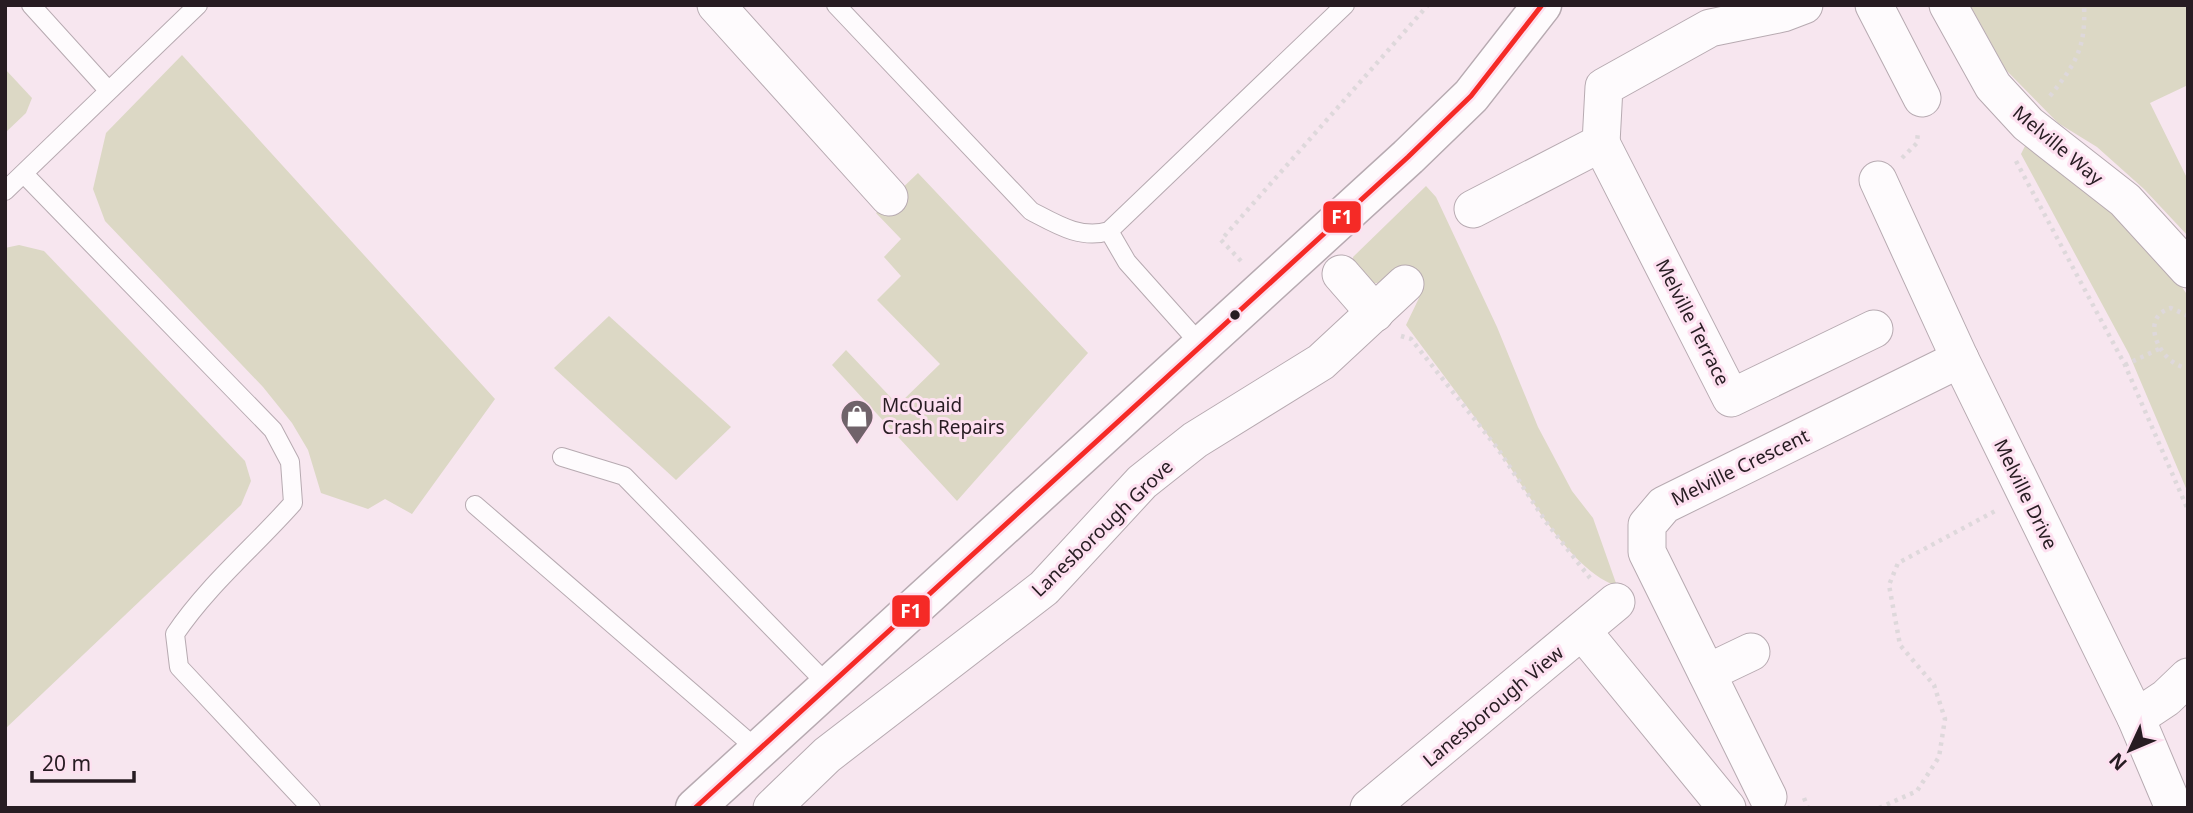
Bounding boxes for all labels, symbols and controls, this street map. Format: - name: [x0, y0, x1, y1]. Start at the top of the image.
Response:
- street label: Melville Way: [2007, 100, 2109, 191]
- line badge: F1: [1322, 200, 1362, 234]
- text: F1: [1331, 204, 1353, 230]
- street label: Melville Terrace: [1650, 254, 1736, 390]
- unlabelled marker: [1228, 308, 1242, 322]
- place label: McQuaid Crash Repairs: [882, 392, 1005, 440]
- shop icon: McQuaid Crash Repairs: [838, 397, 876, 446]
- street label: Melville Crescent: [1667, 422, 1813, 512]
- street label: Melville Drive: [1988, 434, 2064, 554]
- street label: Lanesborough Grove: [1026, 454, 1178, 602]
- line badge: F1: [891, 594, 931, 628]
- text: F1: [900, 598, 922, 624]
- street label: Lanesborough View: [1417, 639, 1569, 773]
- north arrow: [2095, 715, 2165, 785]
- scale bar: [32, 740, 133, 784]
- text: N: [2103, 747, 2132, 776]
- text: 20 m: [42, 749, 91, 777]

